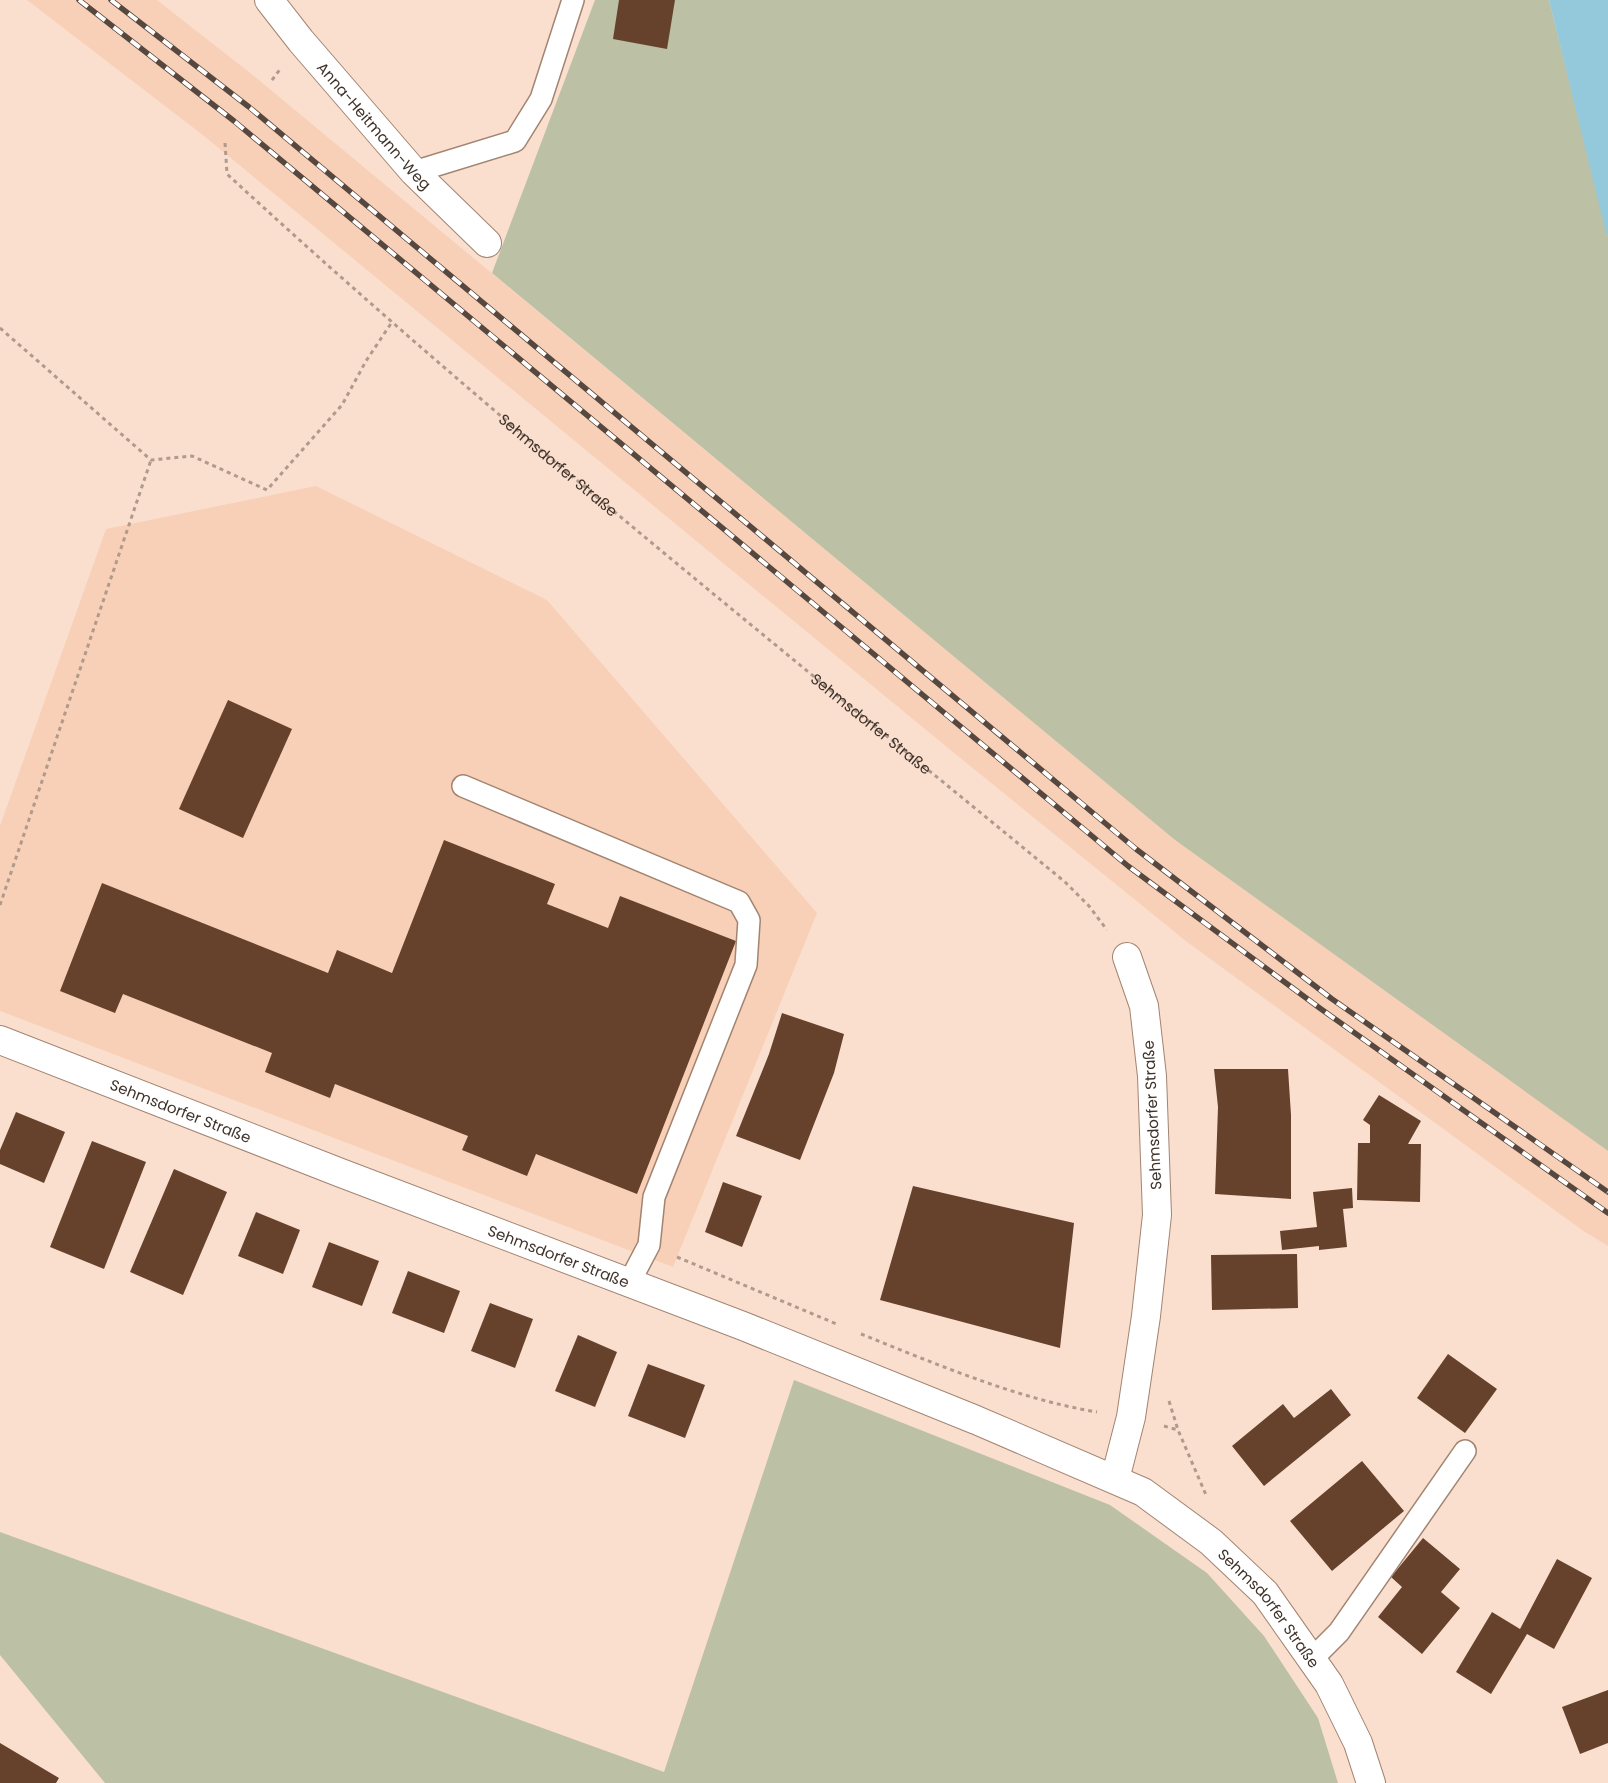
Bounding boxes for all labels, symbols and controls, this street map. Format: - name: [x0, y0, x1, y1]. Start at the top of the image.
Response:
- street label: Anna-Heitmann-Weg: [313, 57, 436, 194]
- street label: Sehmsdorfer Straße: [494, 408, 623, 521]
- street label: Sehmsdorfer Straße: [807, 668, 936, 779]
- street label: Sehmsdorfer Straße: [1138, 1040, 1166, 1190]
- street label: Sehmsdorfer Straße: [107, 1073, 254, 1147]
- street label: Sehmsdorfer Straße: [485, 1219, 632, 1292]
- street label: Sehmsdorfer Straße: [1214, 1544, 1325, 1672]

